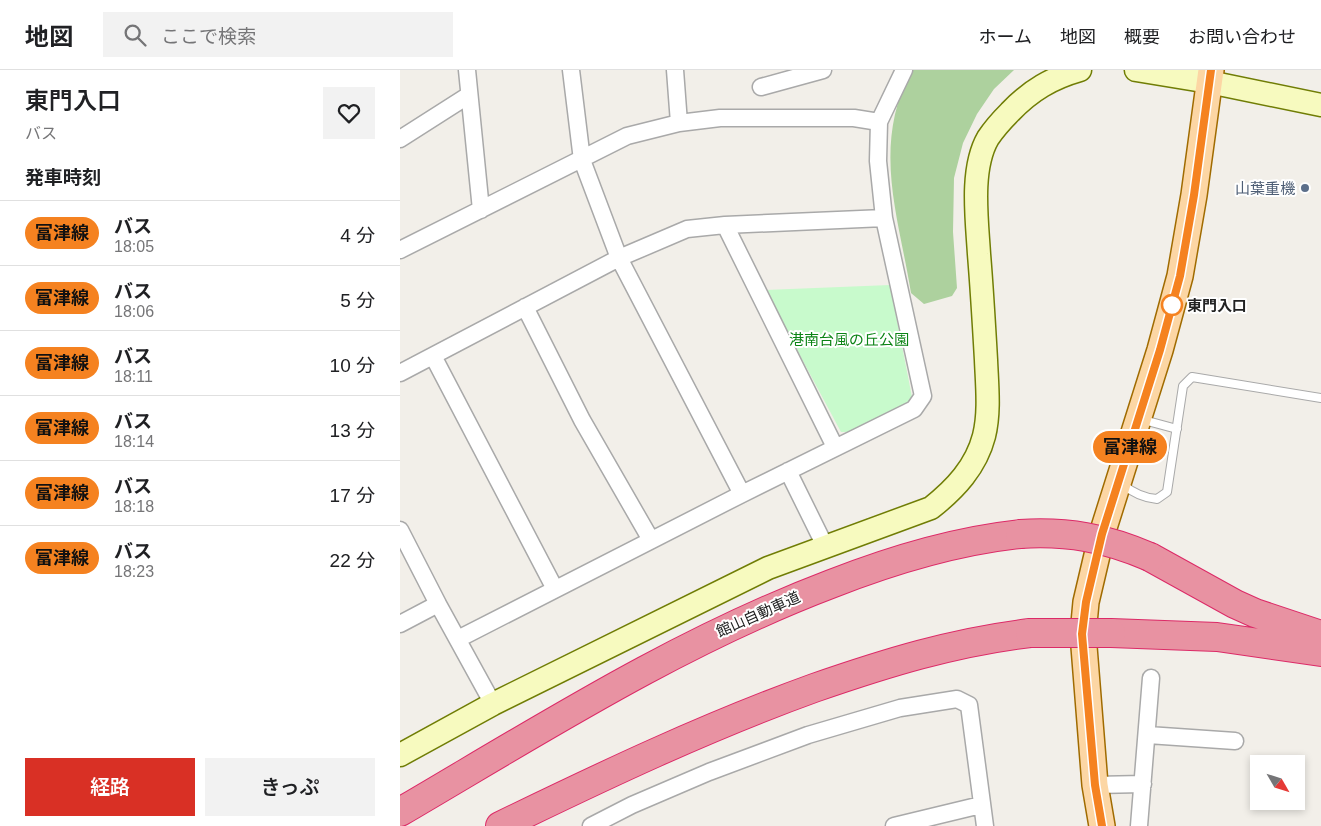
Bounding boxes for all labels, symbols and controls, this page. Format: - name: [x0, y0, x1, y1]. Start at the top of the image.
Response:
- search box: [103, 12, 453, 57]
- icon: search: [121, 21, 149, 49]
- text: 地図: [25, 23, 73, 50]
- text: ここで検索: [161, 26, 256, 47]
- text: ホーム: [979, 27, 1032, 47]
- text: 地図: [1060, 27, 1096, 47]
- text: 概要: [1124, 27, 1160, 47]
- text: お問い合わせ: [1188, 27, 1296, 47]
- text: 東門入口: [25, 87, 121, 114]
- button: heart: [323, 87, 375, 139]
- text: バス: [25, 125, 57, 142]
- text: 発車時刻: [25, 167, 101, 188]
- place label: 山葉重機: [1235, 180, 1295, 197]
- marker: 山葉重機: [1299, 182, 1311, 194]
- text: バス: [114, 216, 152, 237]
- text: 富津線: [35, 223, 89, 243]
- text: 4 分: [340, 225, 375, 246]
- text: 18:05: [114, 238, 154, 255]
- text: バス: [114, 281, 152, 302]
- text: 富津線: [35, 288, 89, 308]
- text: 5 分: [340, 290, 375, 311]
- marker: 東門入口: [1161, 294, 1183, 316]
- place label: 東門入口: [1187, 297, 1247, 314]
- text: 18:06: [114, 303, 154, 320]
- park label: 港南台風の丘公園: [789, 331, 909, 348]
- text: バス: [114, 346, 152, 367]
- text: 富津線: [35, 353, 89, 373]
- text: 10 分: [330, 355, 375, 376]
- text: 18:11: [114, 368, 153, 385]
- text: バス: [114, 411, 152, 432]
- text: 富津線: [35, 418, 89, 438]
- text: 13 分: [330, 420, 375, 441]
- line badge: 富津線: [1101, 431, 1159, 463]
- text: 18:14: [114, 433, 154, 450]
- text: 富津線: [1103, 437, 1157, 457]
- text: バス: [114, 476, 152, 497]
- text: 富津線: [35, 483, 89, 503]
- text: 17 分: [330, 485, 375, 506]
- text: 18:18: [114, 498, 154, 515]
- text: バス: [114, 541, 152, 562]
- text: 富津線: [35, 548, 89, 568]
- text: 22 分: [330, 550, 375, 571]
- text: 18:23: [114, 563, 154, 580]
- street label: 館山自動車道: [713, 588, 803, 640]
- north arrow: [1250, 755, 1305, 810]
- map controls: [1250, 755, 1305, 810]
- button: 経路: [25, 758, 195, 816]
- button: きっぷ: [205, 758, 375, 816]

